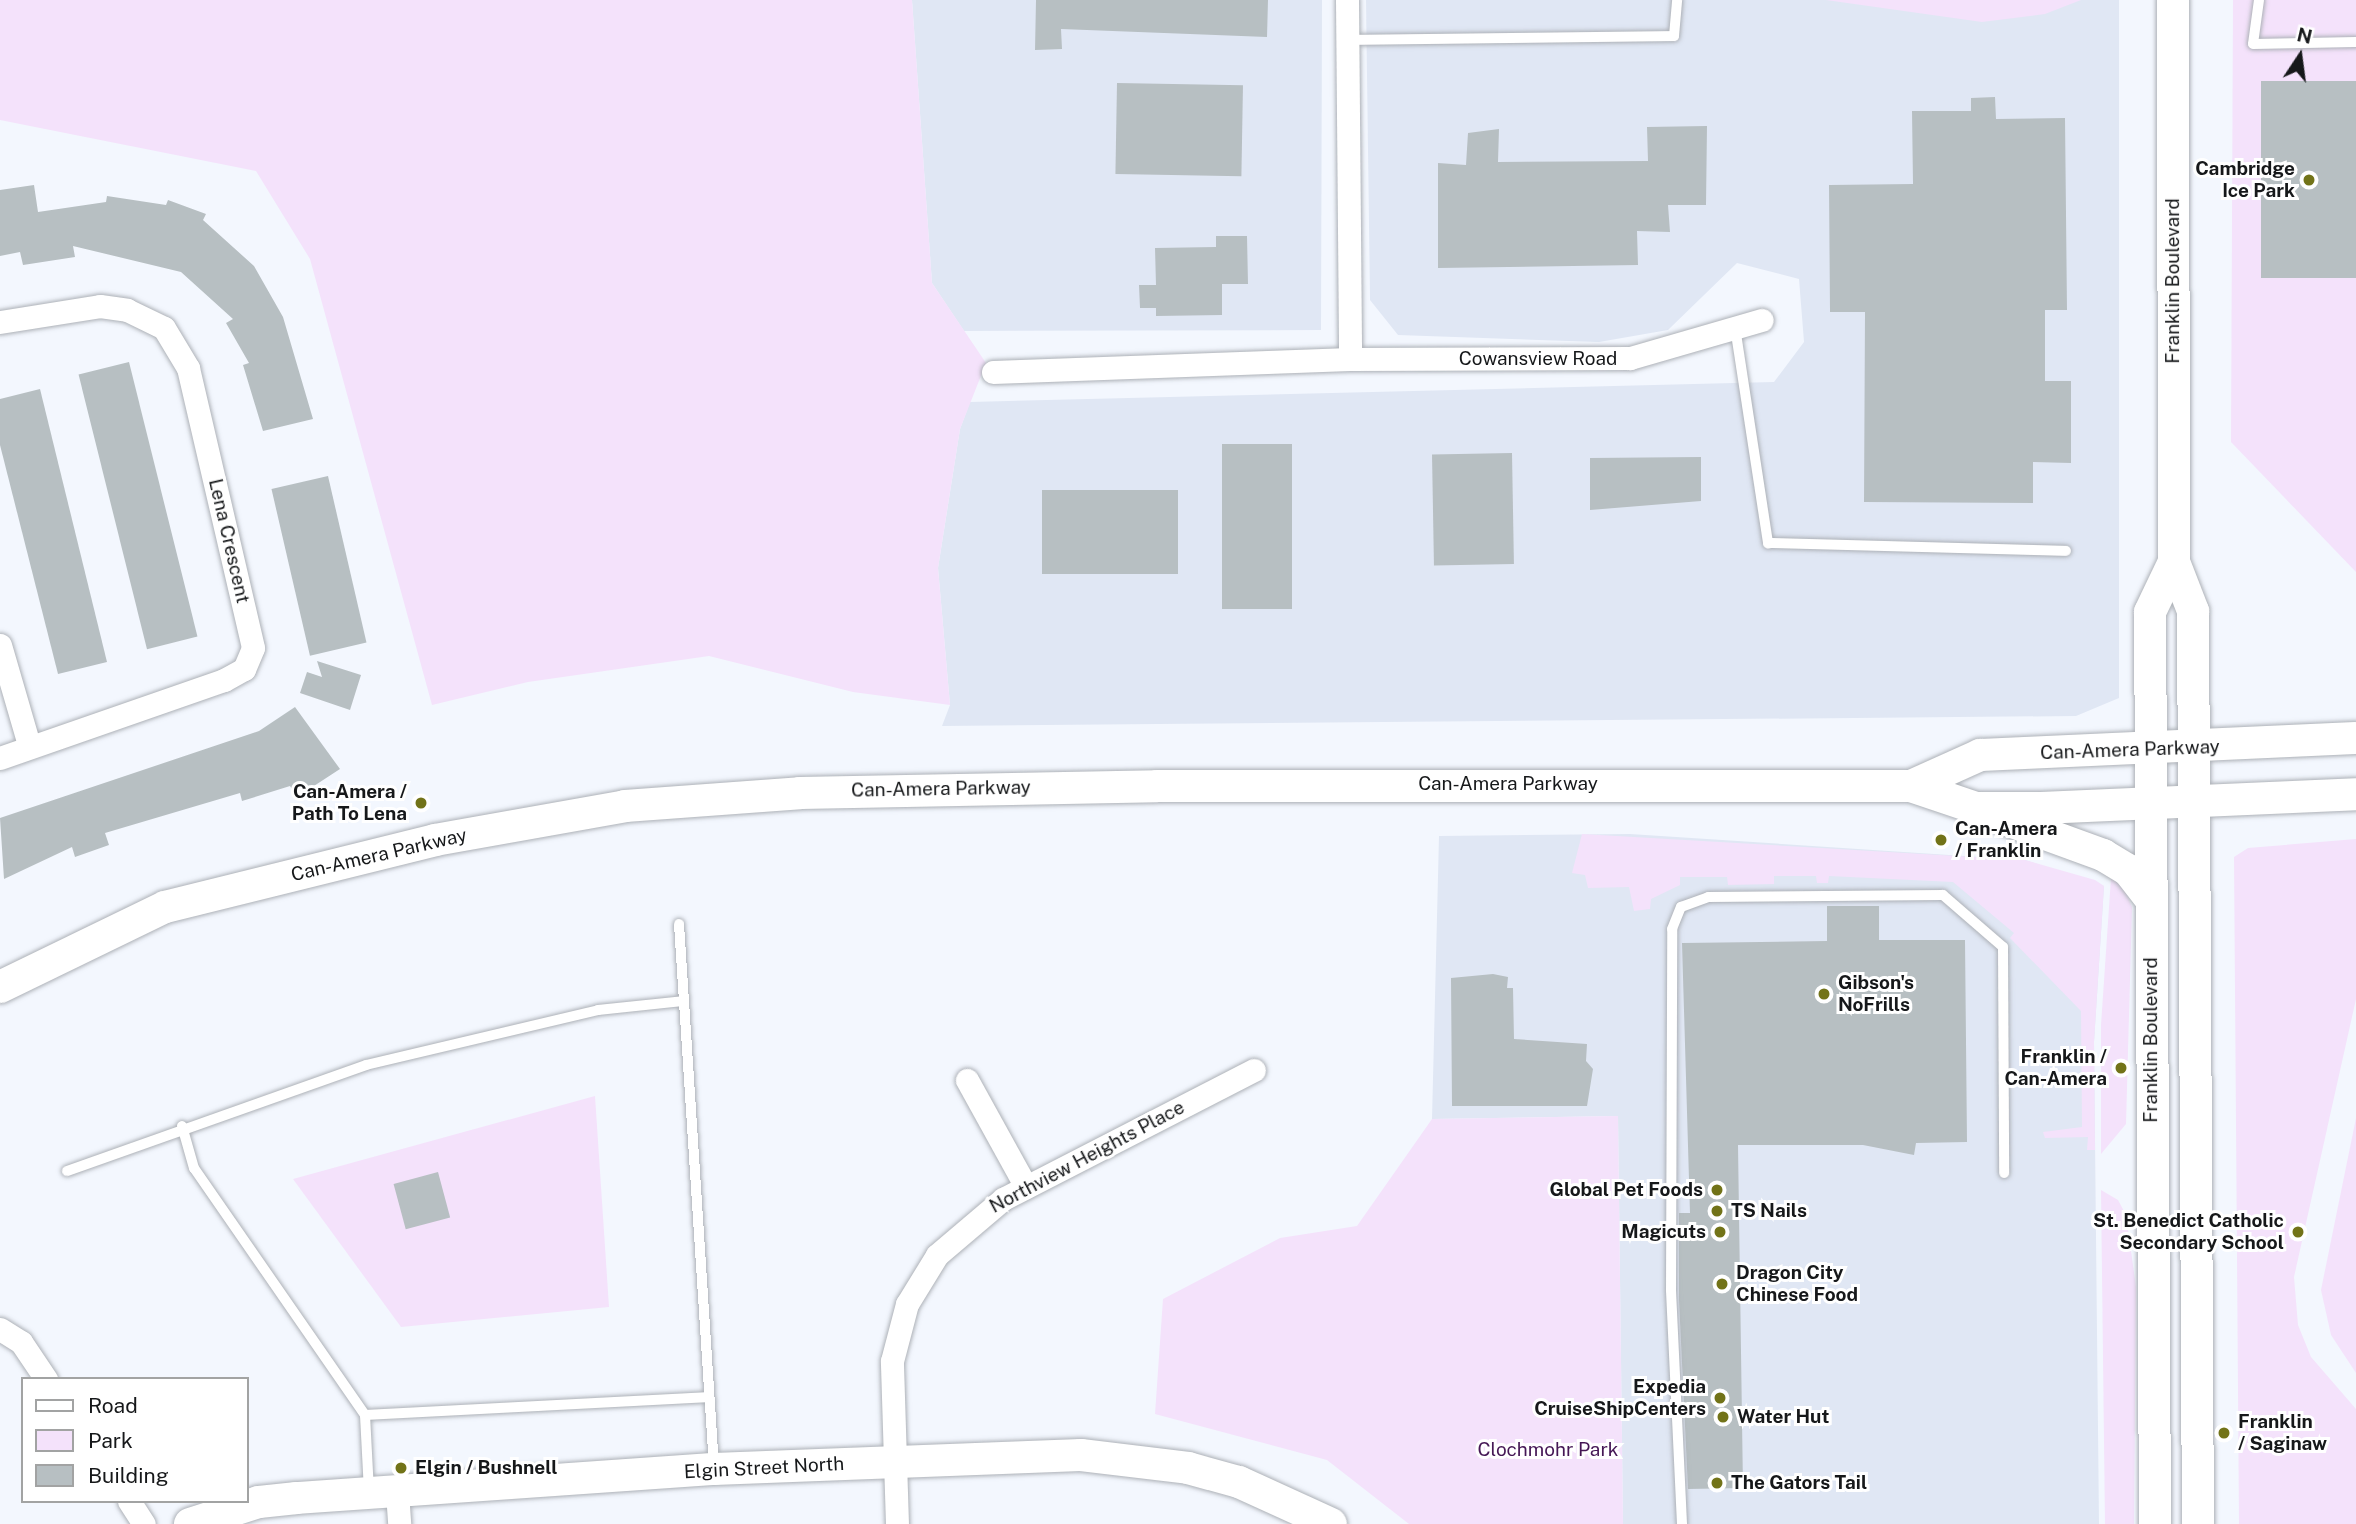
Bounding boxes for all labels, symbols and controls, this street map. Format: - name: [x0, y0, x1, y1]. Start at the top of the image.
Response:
- north arrow: [2265, 21, 2335, 91]
- text: N: [2295, 23, 2314, 48]
- place label: Cambridge Ice Park: [2195, 158, 2295, 202]
- marker: Cambridge Ice Park: [2301, 172, 2317, 188]
- street label: Franklin Boulevard: [2162, 198, 2184, 364]
- street label: Cowansview Road: [1459, 348, 1617, 370]
- street label: Lena Crescent: [204, 477, 254, 605]
- street label: Can-Amera Parkway: [2040, 735, 2220, 765]
- street label: Can-Amera Parkway: [1418, 773, 1598, 795]
- street label: Can-Amera Parkway: [851, 776, 1031, 802]
- place label: Can-Amera / Path To Lena: [292, 781, 407, 825]
- marker: Can-Amera / Path To Lena: [413, 795, 429, 811]
- place label: Can-Amera / Franklin: [1955, 818, 2058, 862]
- street label: Can-Amera Parkway: [289, 824, 469, 886]
- marker: Can-Amera / Franklin: [1933, 832, 1949, 848]
- street label: Franklin Boulevard: [2140, 957, 2162, 1123]
- place label: Gibson's NoFrills: [1838, 972, 1914, 1016]
- marker: Gibson's NoFrills: [1816, 986, 1832, 1002]
- place label: Franklin / Can-Amera: [2004, 1046, 2107, 1090]
- marker: Franklin / Can-Amera: [2113, 1060, 2129, 1076]
- street label: Northview Heights Place: [986, 1096, 1188, 1218]
- place label: Global Pet Foods: [1550, 1179, 1703, 1201]
- marker: Global Pet Foods: [1709, 1182, 1725, 1198]
- place label: TS Nails: [1731, 1200, 1807, 1222]
- marker: TS Nails: [1709, 1203, 1725, 1219]
- place label: St. Benedict Catholic Secondary School: [2093, 1210, 2284, 1254]
- place label: Magicuts: [1621, 1221, 1706, 1243]
- marker: Magicuts: [1712, 1224, 1728, 1240]
- marker: St. Benedict Catholic Secondary School: [2290, 1224, 2306, 1240]
- place label: Dragon City Chinese Food: [1736, 1262, 1858, 1306]
- marker: Dragon City Chinese Food: [1714, 1276, 1730, 1292]
- place label: Expedia CruiseShipCenters: [1534, 1376, 1706, 1420]
- legend: [21, 1377, 248, 1503]
- marker: Expedia CruiseShipCenters: [1712, 1390, 1728, 1406]
- text: Road: [88, 1393, 138, 1418]
- place label: Water Hut: [1737, 1406, 1829, 1428]
- marker: Water Hut: [1715, 1409, 1731, 1425]
- place label: Franklin / Saginaw: [2238, 1411, 2327, 1455]
- marker: Franklin / Saginaw: [2216, 1425, 2232, 1441]
- text: Park: [88, 1428, 133, 1453]
- park label: Clochmohr Park: [1478, 1439, 1618, 1461]
- street label: Elgin Street North: [683, 1452, 845, 1484]
- place label: Elgin / Bushnell: [415, 1457, 558, 1479]
- marker: Elgin / Bushnell: [393, 1460, 409, 1476]
- text: Building: [88, 1463, 169, 1488]
- place label: The Gators Tail: [1731, 1472, 1867, 1494]
- marker: The Gators Tail: [1709, 1475, 1725, 1491]

